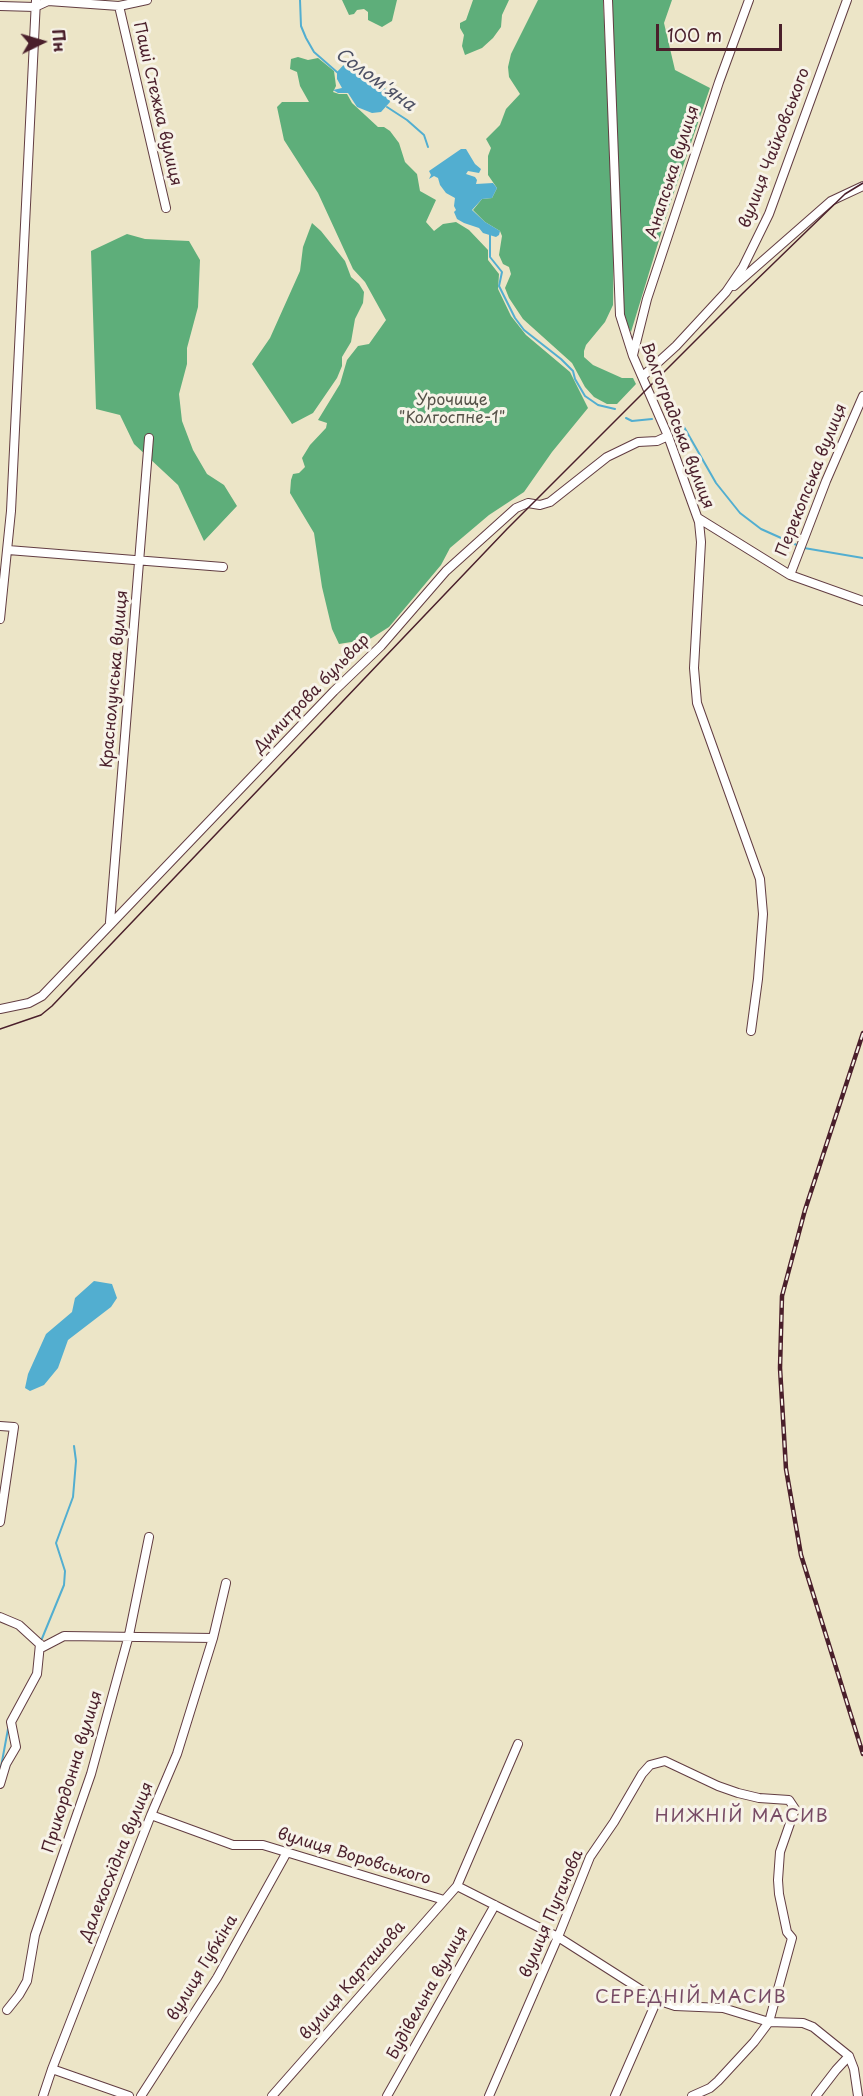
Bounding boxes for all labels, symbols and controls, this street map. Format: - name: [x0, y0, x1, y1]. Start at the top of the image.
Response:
- north arrow: [12, 12, 72, 72]
- scale bar: [659, 12, 785, 50]
- street label: Паші Стежка вулиця: [129, 20, 185, 188]
- text: 100 m: [667, 21, 722, 48]
- text: Пн: [47, 28, 73, 53]
- water label: Солом'яна: [331, 44, 419, 116]
- street label: вулиця Чайковського: [736, 65, 814, 231]
- street label: Анапська вулиця: [642, 103, 704, 241]
- street label: Волгоградська вулиця: [636, 340, 718, 512]
- park label: Урочище "Колгоспне-1": [399, 391, 505, 429]
- street label: Перекопська вулиця: [773, 401, 851, 559]
- street label: Краснолучська вулиця: [98, 589, 132, 769]
- street label: Димитрова бульвар: [250, 630, 374, 758]
- street label: Прикордонна вулиця: [39, 1689, 107, 1855]
- street label: Далекосхідна вулиця: [76, 1779, 158, 1945]
- district label: НИЖНІЙ МАСИВ: [655, 1806, 829, 1828]
- street label: вулиця Воровського: [275, 1825, 433, 1889]
- street label: вулиця Пугачова: [516, 1847, 588, 1981]
- street label: вулиця Губкіна: [164, 1912, 242, 2024]
- street label: вулиця Карташова: [296, 1918, 410, 2044]
- street label: Будівельна вулиця: [384, 1923, 472, 2063]
- district label: СЕРЕДНІЙ МАСИВ: [594, 1987, 788, 2009]

